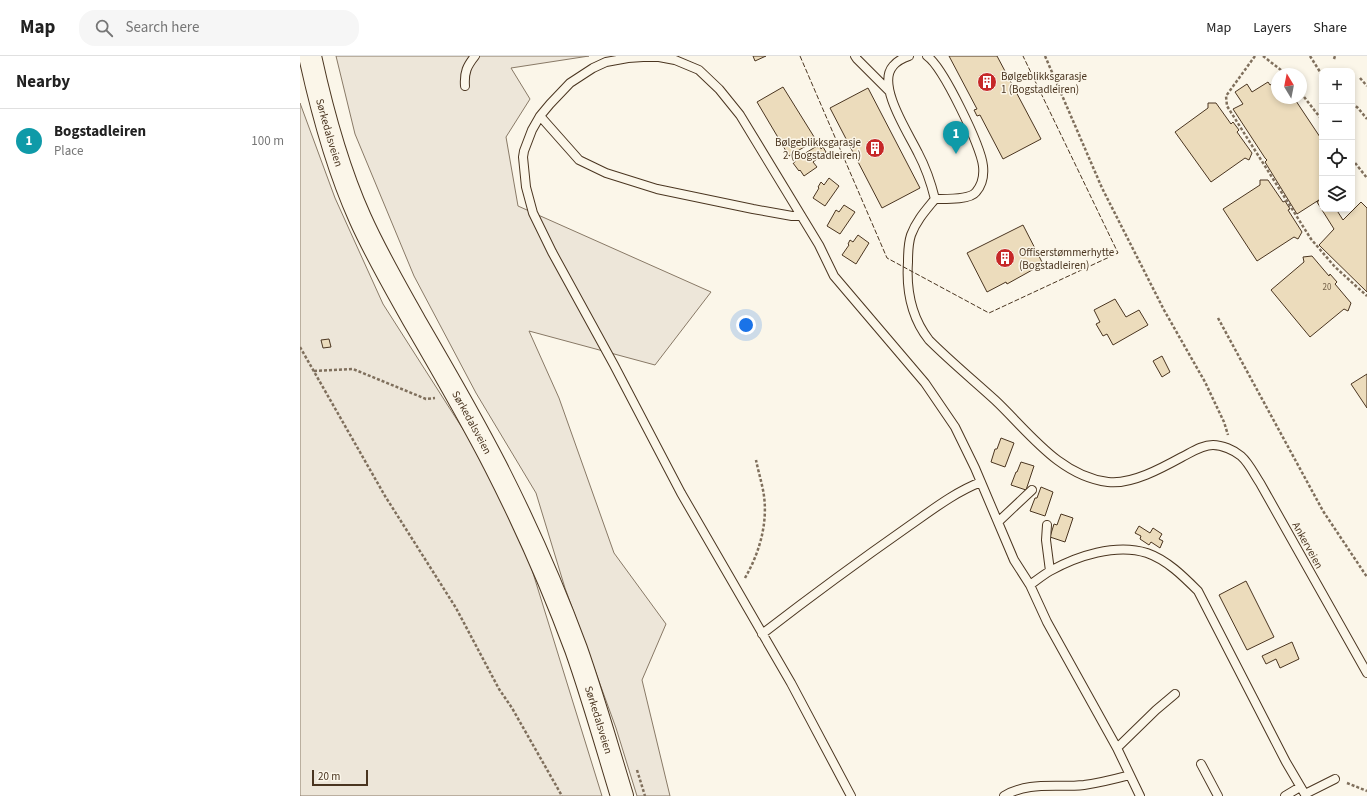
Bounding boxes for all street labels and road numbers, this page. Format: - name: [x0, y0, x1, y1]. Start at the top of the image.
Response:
- street label: Sørkedalsveien: [312, 97, 346, 169]
- street label: Sørkedalsveien: [448, 388, 495, 457]
- street label: Ankerveien: [1289, 519, 1327, 571]
- street label: Sørkedalsveien: [581, 684, 616, 756]

